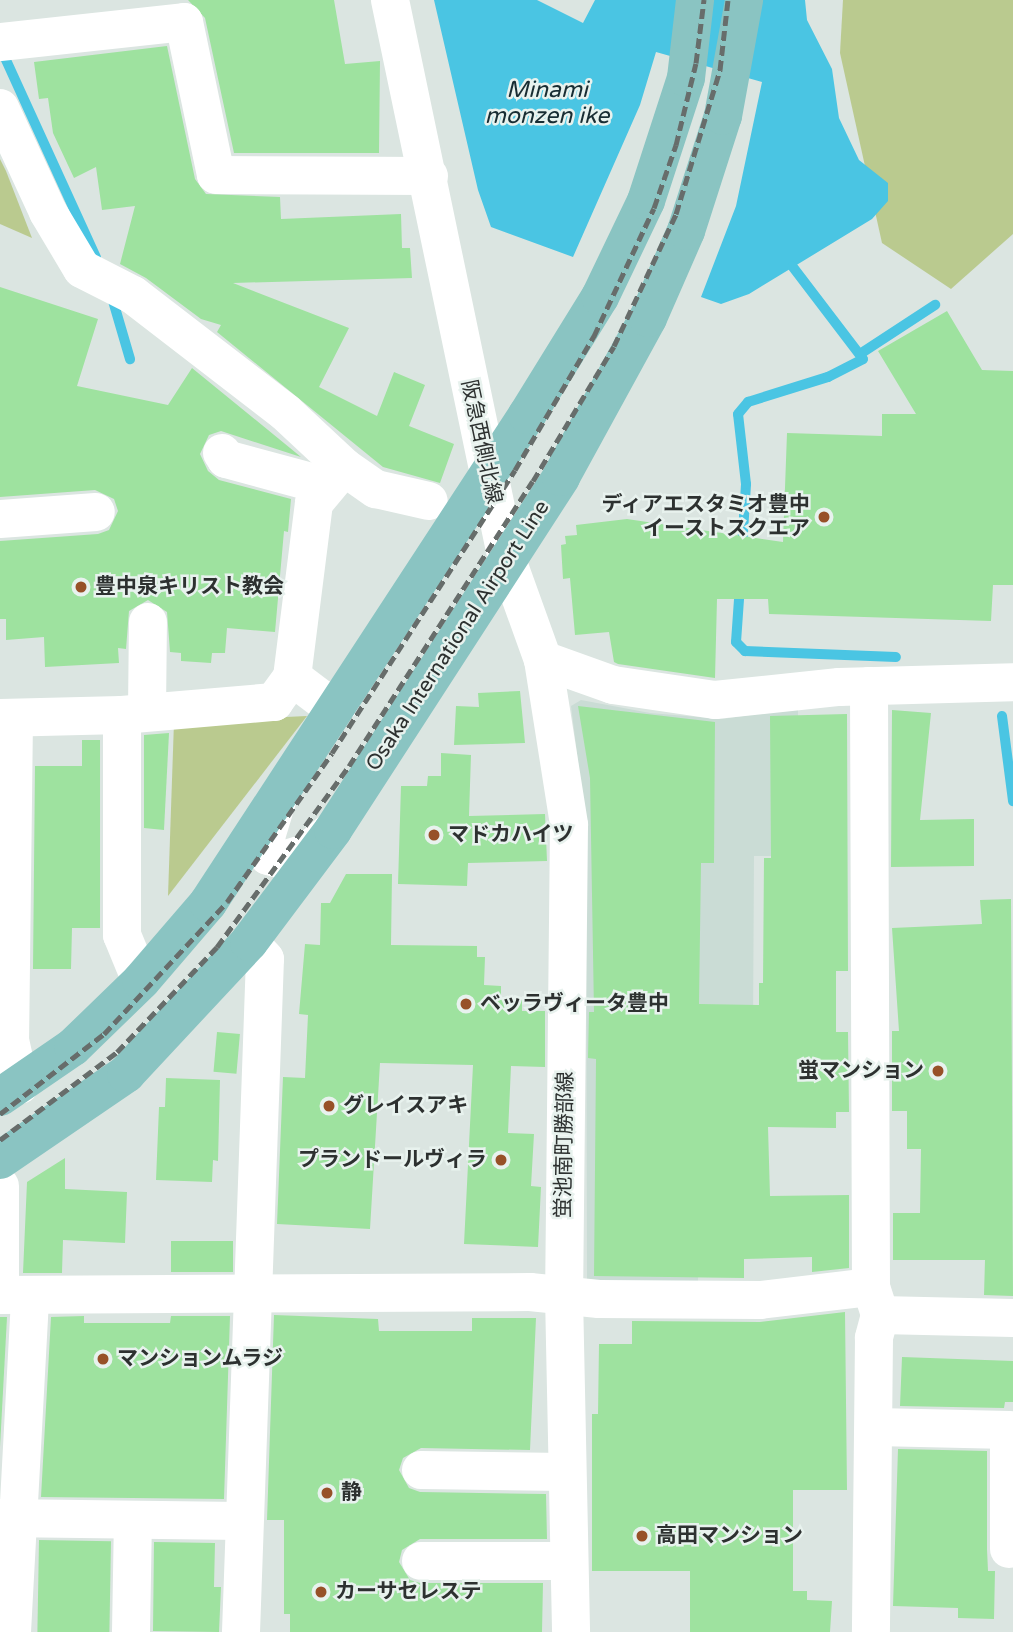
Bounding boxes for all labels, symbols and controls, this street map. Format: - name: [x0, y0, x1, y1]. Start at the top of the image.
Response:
- water label: Minami monzen ike: [485, 76, 609, 130]
- street label: 阪急西側北線: [456, 378, 506, 506]
- place label: ディアエスタミオ豊中 イーストスクエア: [600, 492, 810, 542]
- street label: Osaka International Airport Line: [361, 496, 555, 776]
- marker: ディアエスタミオ豊中 イーストスクエア: [816, 509, 832, 525]
- place label: 豊中泉キリスト教会: [95, 574, 284, 600]
- marker: 豊中泉キリスト教会: [73, 579, 89, 595]
- place label: マドカハイツ: [448, 822, 574, 848]
- marker: マドカハイツ: [426, 827, 442, 843]
- place label: ベッラヴィータ豊中: [480, 991, 669, 1017]
- marker: ベッラヴィータ豊中: [458, 996, 474, 1012]
- place label: 蛍マンション: [798, 1058, 924, 1084]
- marker: 蛍マンション: [930, 1063, 946, 1079]
- street label: 蛍池南町勝部線: [551, 1071, 579, 1219]
- place label: グレイスアキ: [343, 1093, 469, 1119]
- marker: グレイスアキ: [321, 1098, 337, 1114]
- place label: プランドールヴィラ: [298, 1147, 487, 1173]
- marker: プランドールヴィラ: [493, 1152, 509, 1168]
- place label: マンションムラジ: [117, 1346, 285, 1372]
- marker: マンションムラジ: [95, 1351, 111, 1367]
- place label: 静: [341, 1480, 362, 1506]
- marker: 静: [319, 1485, 335, 1501]
- place label: 高田マンション: [656, 1523, 803, 1549]
- marker: 高田マンション: [634, 1528, 650, 1544]
- place label: カーサセレステ: [335, 1579, 482, 1605]
- marker: カーサセレステ: [313, 1584, 329, 1600]

